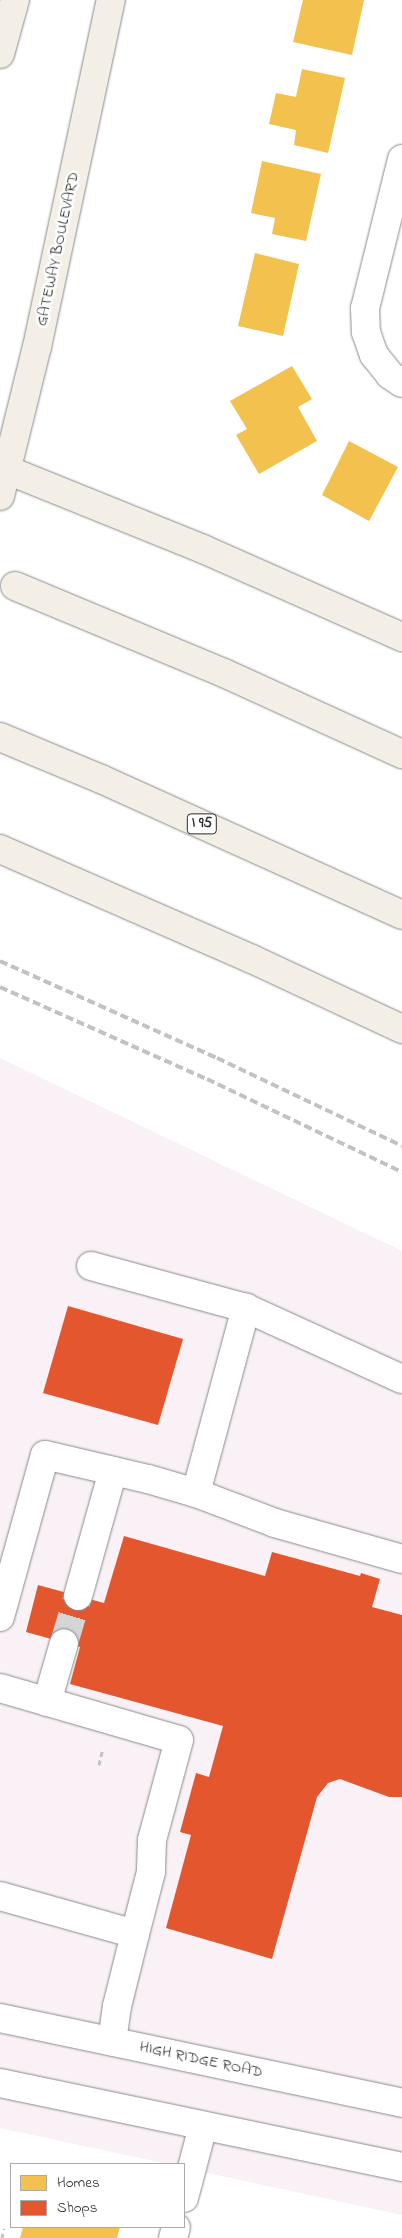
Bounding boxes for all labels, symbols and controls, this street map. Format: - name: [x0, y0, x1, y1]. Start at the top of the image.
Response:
- street label: GATEWAY BOULEVARD: [32, 170, 84, 328]
- road number: I 95: [186, 812, 218, 836]
- street label: HIGH RIDGE ROAD: [138, 2038, 264, 2082]
- legend: [10, 2163, 185, 2228]
- text: Homes: [57, 2172, 100, 2194]
- text: Shops: [57, 2197, 97, 2219]

